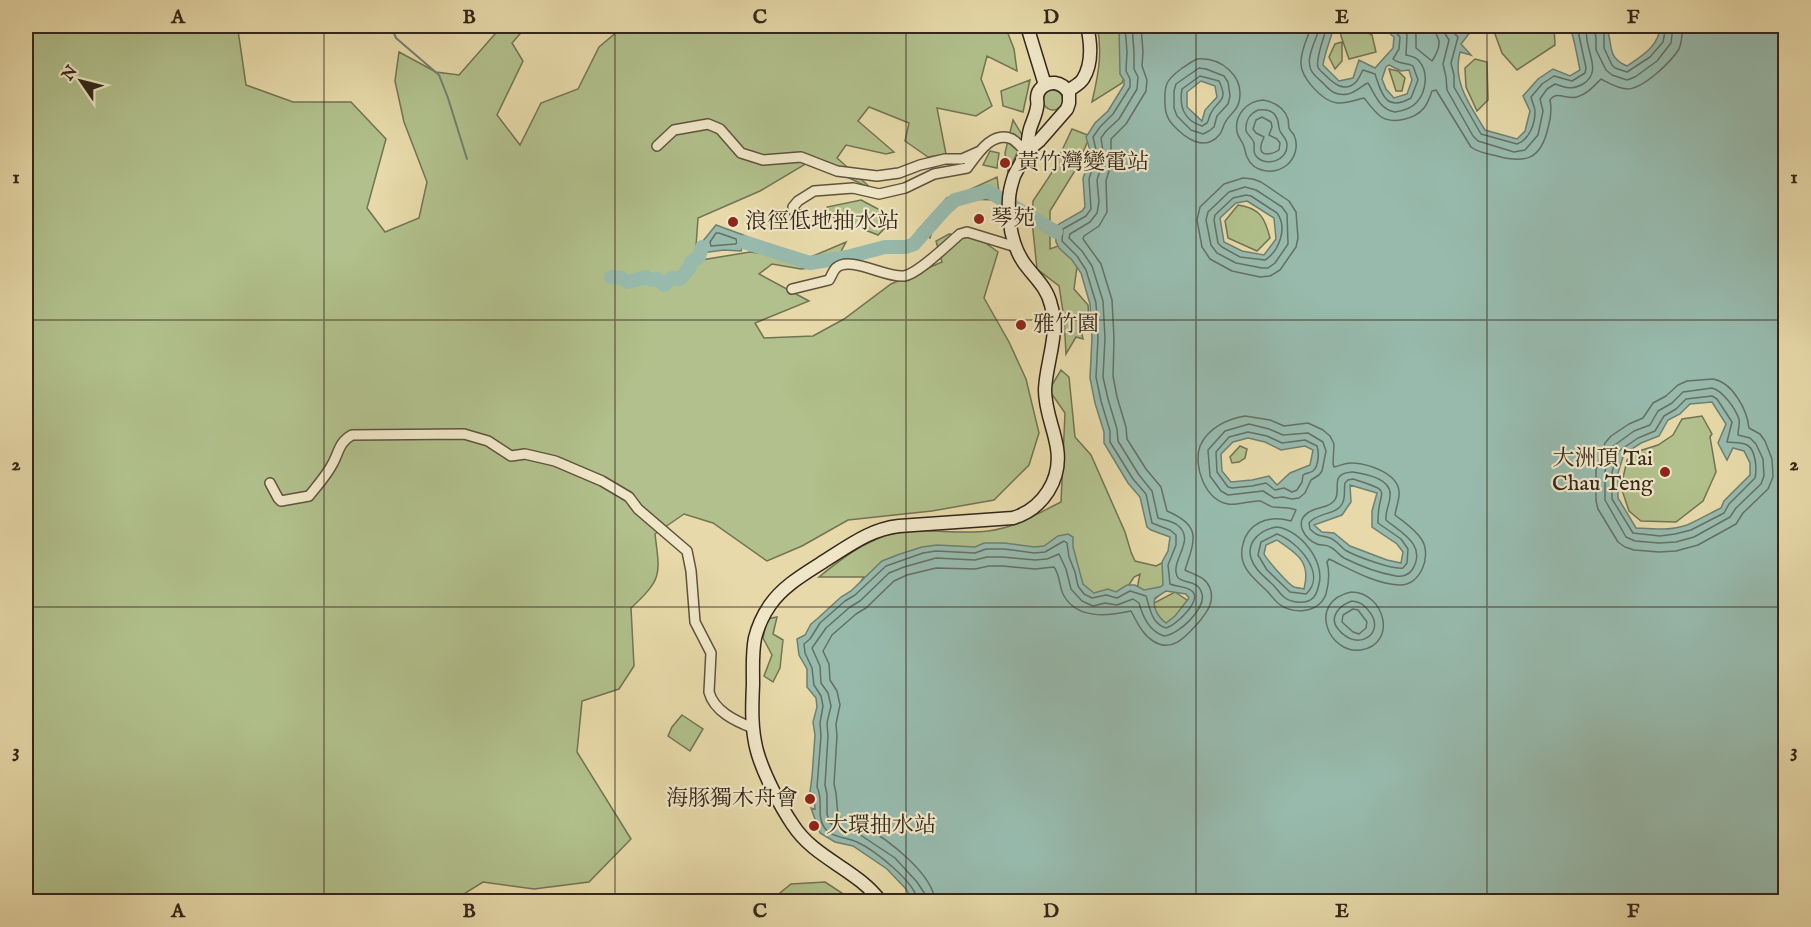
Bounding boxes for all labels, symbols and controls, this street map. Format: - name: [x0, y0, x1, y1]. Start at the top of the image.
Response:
- text: A: [170, 5, 186, 30]
- text: B: [462, 5, 476, 30]
- text: C: [753, 5, 767, 30]
- text: D: [1043, 5, 1059, 30]
- text: E: [1335, 5, 1349, 30]
- text: F: [1627, 5, 1640, 30]
- north arrow: [51, 51, 111, 111]
- text: N: [58, 62, 83, 86]
- place label: 黃竹灣變電站: [1017, 149, 1149, 177]
- marker: 黃竹灣變電站: [998, 156, 1012, 170]
- text: 1: [12, 165, 20, 190]
- text: 1: [1790, 165, 1798, 190]
- place label: 琴苑: [991, 205, 1035, 233]
- place label: 浪徑低地抽水站: [745, 208, 899, 236]
- marker: 琴苑: [972, 212, 986, 226]
- marker: 浪徑低地抽水站: [726, 215, 740, 229]
- place label: 雅竹園: [1033, 311, 1099, 339]
- marker: 雅竹園: [1014, 318, 1028, 332]
- place label: 大洲頂 Tai Chau Teng: [1552, 445, 1654, 498]
- text: 2: [11, 452, 21, 477]
- text: 2: [1789, 452, 1799, 477]
- marker: 大洲頂 Tai Chau Teng: [1658, 465, 1672, 479]
- text: 3: [12, 739, 20, 764]
- text: 3: [1790, 739, 1798, 764]
- place label: 海豚獨木舟會: [666, 785, 798, 813]
- marker: 海豚獨木舟會: [803, 792, 817, 806]
- place label: 大環抽水站: [826, 812, 936, 840]
- marker: 大環抽水站: [807, 819, 821, 833]
- text: A: [170, 899, 186, 924]
- text: B: [462, 899, 476, 924]
- text: C: [753, 899, 767, 924]
- text: D: [1043, 899, 1059, 924]
- text: E: [1335, 899, 1349, 924]
- text: F: [1627, 899, 1640, 924]

